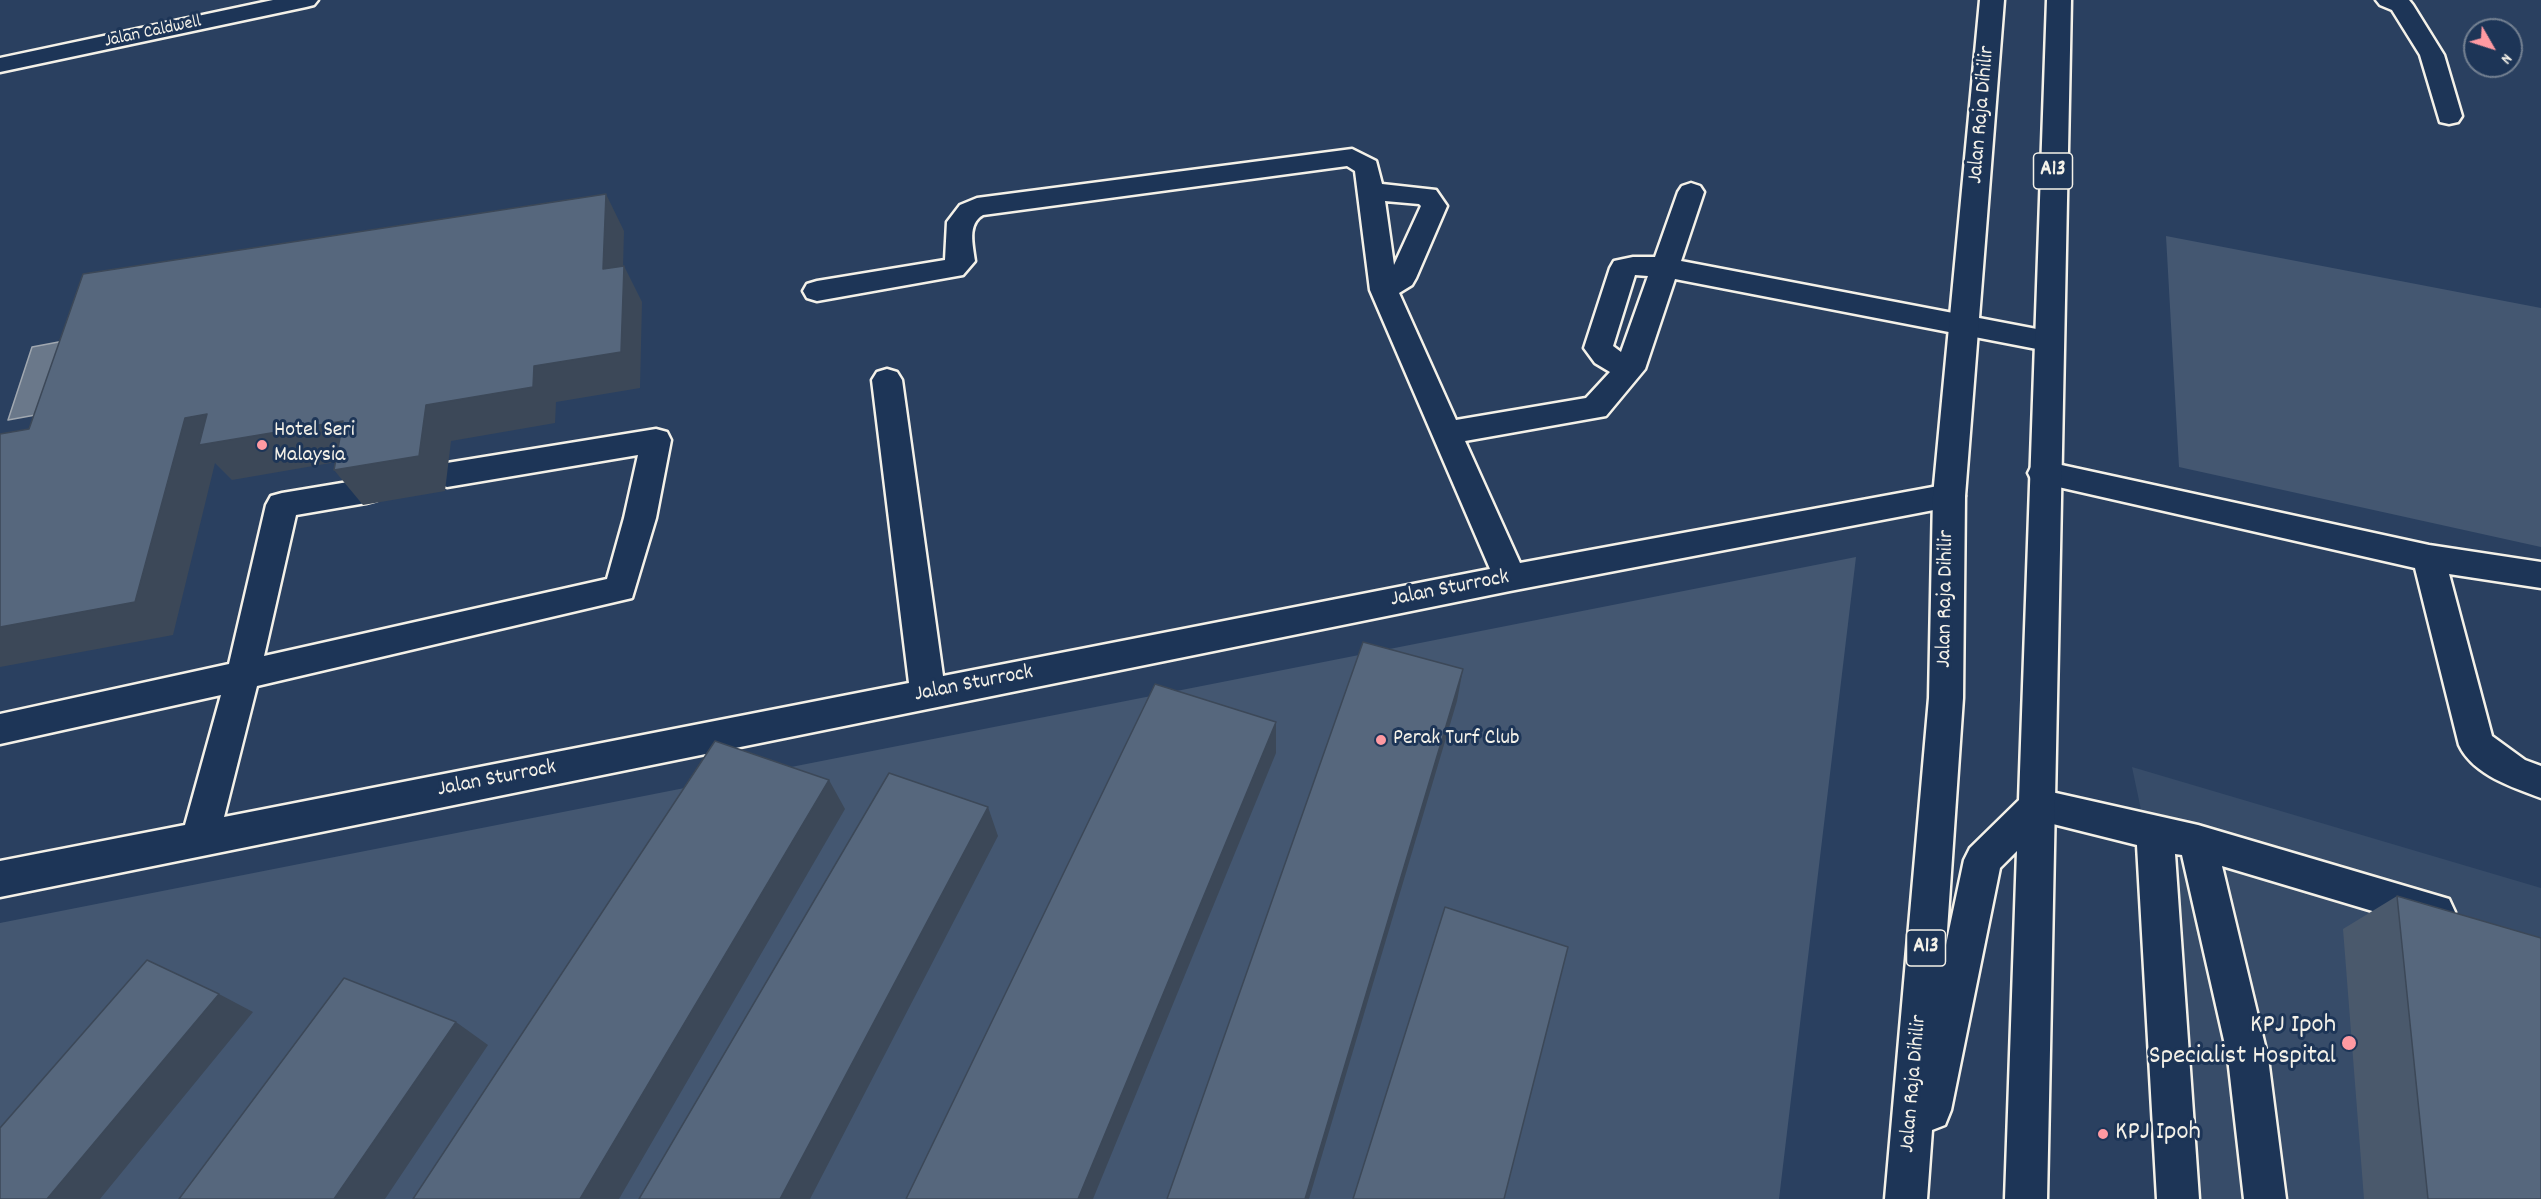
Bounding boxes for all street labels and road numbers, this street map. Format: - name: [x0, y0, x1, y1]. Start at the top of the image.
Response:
- street label: Jalan Caldwell: [103, 12, 203, 54]
- street label: Jalan Raja Dihilir: [1964, 45, 2002, 185]
- road number: A13: [2034, 153, 2072, 189]
- street label: Jalan Raja Dihilir: [1933, 530, 1961, 668]
- street label: Jalan Sturrock: [1388, 566, 1512, 614]
- street label: Jalan Sturrock: [912, 661, 1036, 709]
- street label: Jalan Sturrock: [435, 756, 559, 804]
- road number: A13: [1906, 930, 1946, 966]
- street label: Jalan Raja Dihilir: [1896, 1014, 1934, 1154]

